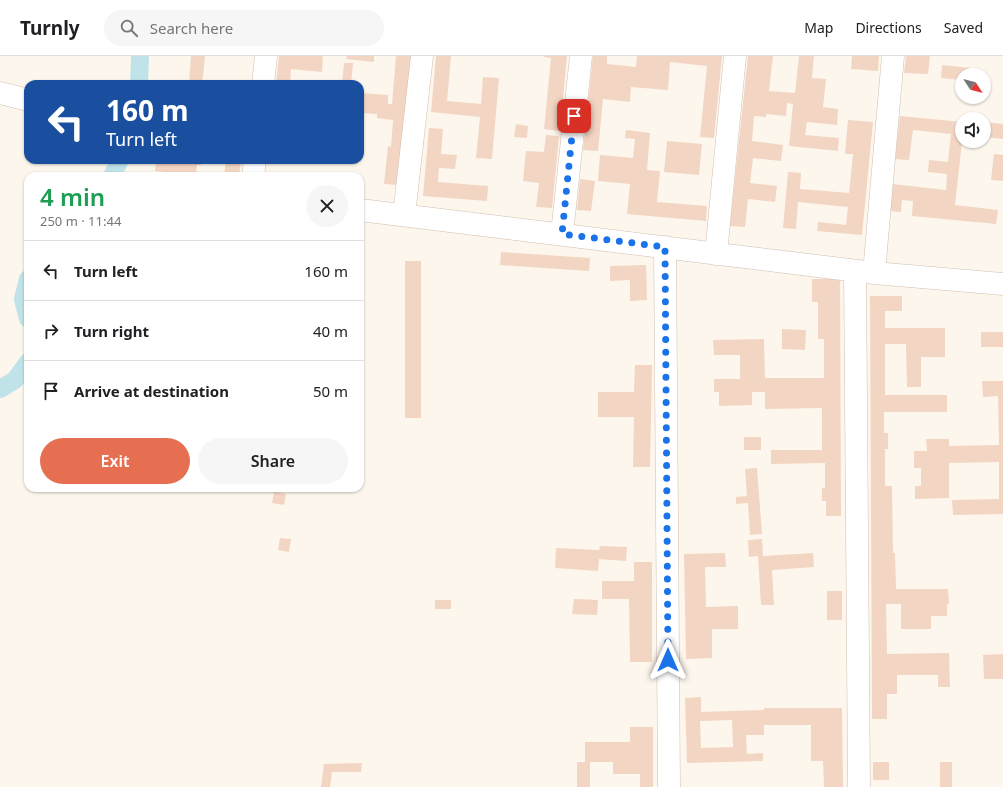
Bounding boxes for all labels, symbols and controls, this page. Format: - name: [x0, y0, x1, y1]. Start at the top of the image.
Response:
- search box: [104, 10, 384, 46]
- text: Turnly: [20, 15, 80, 41]
- icon: search: [118, 17, 140, 39]
- text: Search here: [150, 18, 233, 38]
- text: Map: [804, 18, 833, 37]
- text: Directions: [855, 18, 922, 37]
- text: Saved: [944, 18, 983, 37]
- north arrow: [955, 68, 991, 104]
- map controls: [955, 68, 991, 148]
- text: 160 m: [106, 91, 189, 129]
- icon: left: [40, 96, 92, 148]
- pin: [557, 99, 591, 133]
- icon: arrive: [563, 105, 585, 127]
- button: sound: [955, 112, 991, 148]
- text: Turn left: [106, 127, 177, 151]
- text: 4 min: [40, 180, 105, 213]
- button: close: [306, 185, 348, 227]
- text: 250 m · 11:44: [40, 212, 121, 230]
- icon: left: [40, 260, 62, 282]
- text: Turn left: [74, 261, 138, 281]
- text: 160 m: [304, 261, 348, 281]
- icon: right: [40, 320, 62, 342]
- text: Turn right: [74, 321, 149, 341]
- text: 40 m: [313, 321, 348, 341]
- icon: arrive: [40, 380, 62, 402]
- text: Arrive at destination: [74, 381, 229, 401]
- text: 50 m: [313, 381, 348, 401]
- button: Exit: [40, 438, 190, 484]
- button: Share: [198, 438, 348, 484]
- position arrow: [647, 639, 689, 681]

